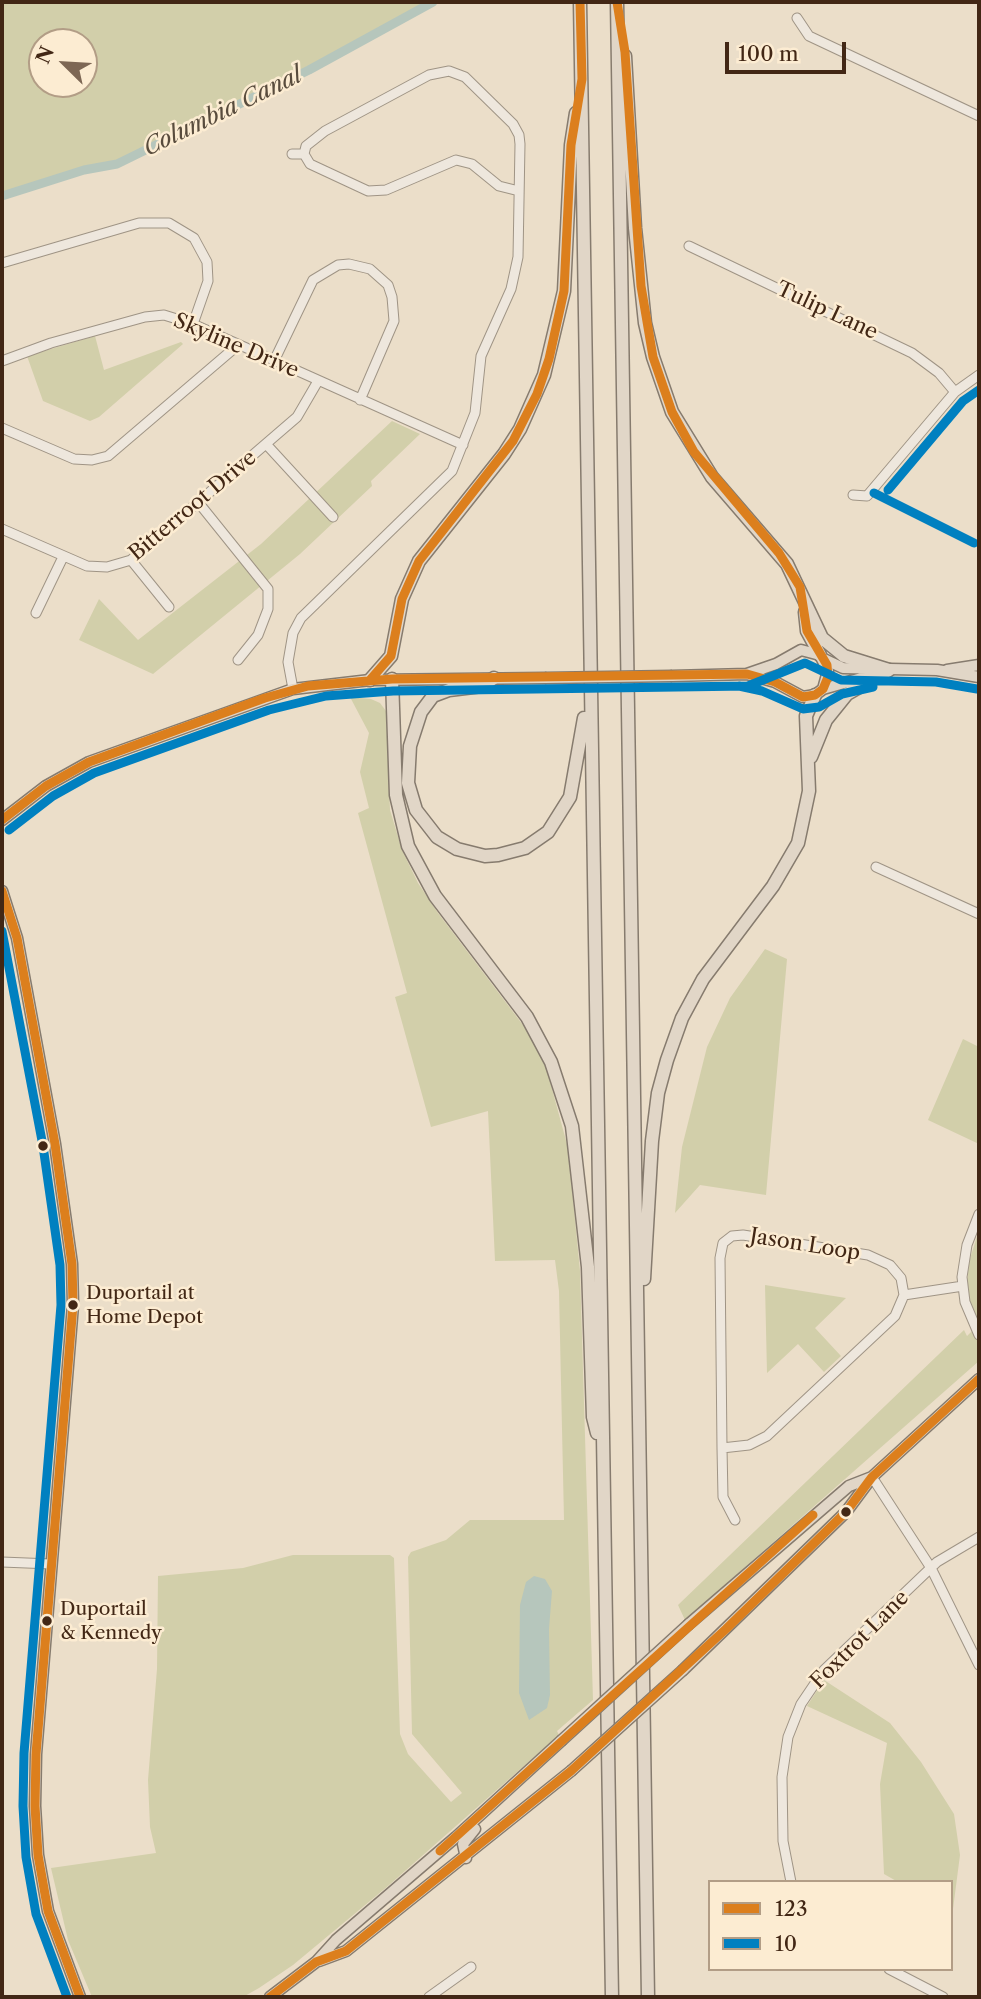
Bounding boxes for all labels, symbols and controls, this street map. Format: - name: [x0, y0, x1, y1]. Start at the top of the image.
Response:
- north arrow: [28, 28, 98, 98]
- scale bar: [729, 28, 850, 72]
- text: 100 m: [738, 41, 799, 66]
- text: N: [31, 43, 59, 67]
- water label: Columbia Canal: [139, 62, 307, 162]
- street label: Tulip Lane: [772, 277, 882, 345]
- street label: Skyline Drive: [170, 308, 302, 384]
- street label: Bitterroot Drive: [124, 445, 262, 567]
- unlabelled marker: [36, 1139, 50, 1153]
- street label: Jason Loop: [748, 1224, 862, 1266]
- place label: Duportail at Home Depot: [86, 1283, 203, 1327]
- marker: Duportail at Home Depot: [66, 1298, 80, 1312]
- unlabelled marker: [839, 1505, 853, 1519]
- street label: Foxtrot Lane: [806, 1586, 914, 1694]
- place label: Duportail & Kennedy: [60, 1599, 162, 1643]
- marker: Duportail & Kennedy: [40, 1614, 54, 1628]
- legend: [708, 1880, 953, 1971]
- text: 123: [775, 1896, 807, 1921]
- text: 10: [775, 1931, 797, 1956]

